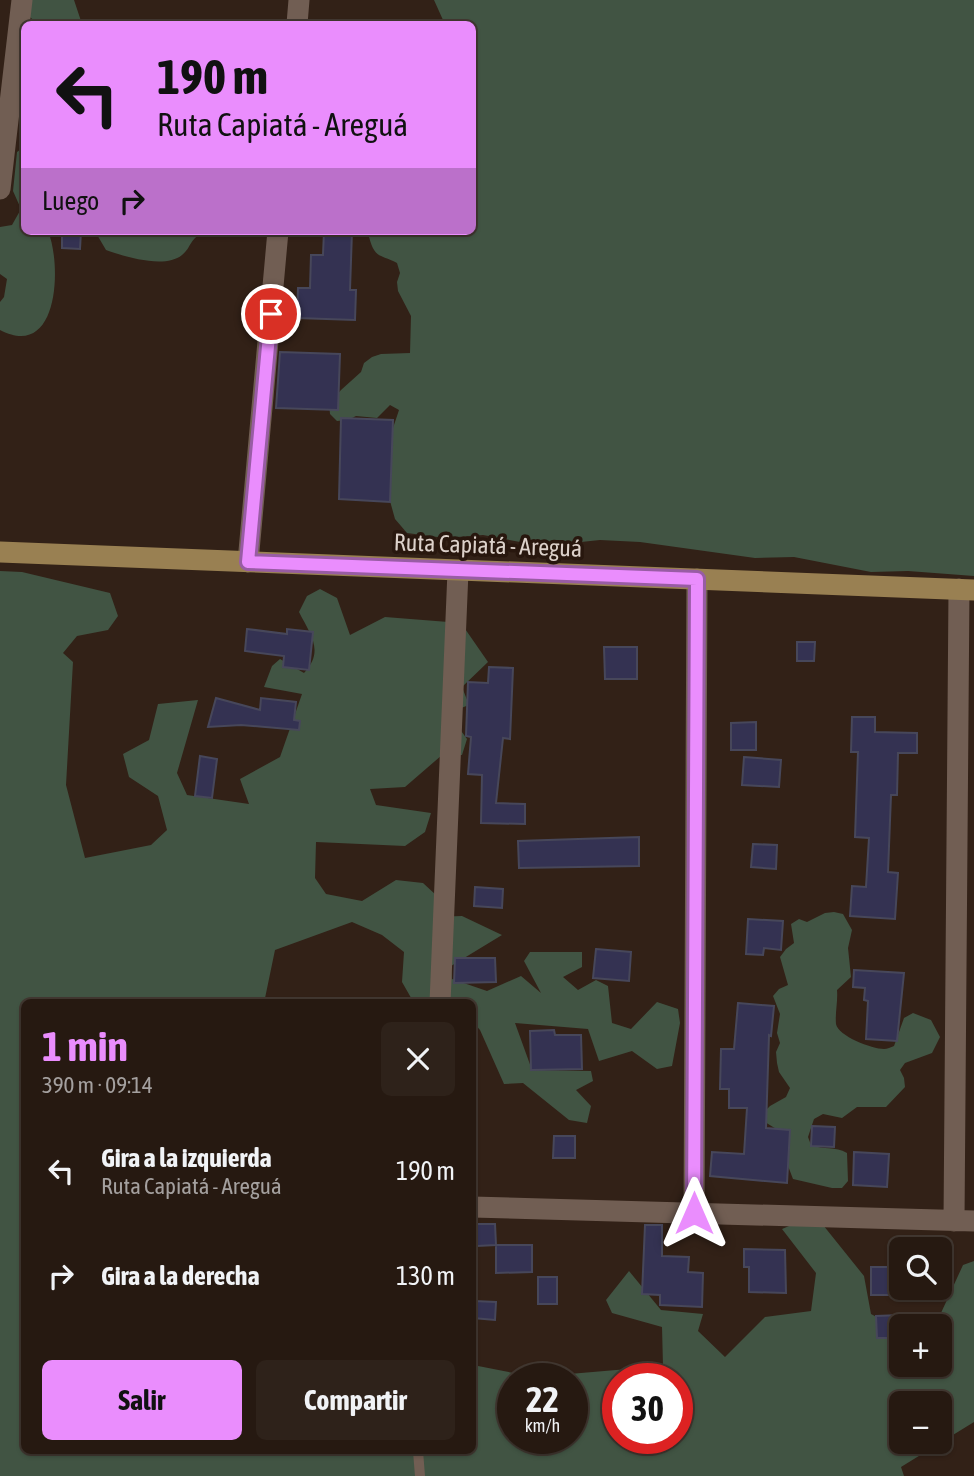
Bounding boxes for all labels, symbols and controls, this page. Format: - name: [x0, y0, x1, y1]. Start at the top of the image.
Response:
- text: 190 m: [157, 48, 268, 104]
- icon: left: [42, 49, 133, 140]
- text: Ruta Capiatá - Areguá: [157, 106, 408, 143]
- icon: right: [113, 182, 151, 220]
- text: Luego: [42, 186, 99, 216]
- pin: [241, 284, 301, 344]
- icon: arrive: [252, 295, 290, 333]
- street label: Ruta Capiatá - Areguá: [393, 528, 583, 562]
- text: 1 min: [42, 1022, 128, 1070]
- button: close: [381, 1022, 455, 1096]
- text: 390 m · 09:14: [42, 1072, 153, 1098]
- text: Gira a la izquierda: [101, 1143, 272, 1173]
- icon: left: [42, 1152, 80, 1190]
- text: 190 m: [396, 1156, 455, 1186]
- text: Ruta Capiatá - Areguá: [101, 1173, 282, 1199]
- position arrow: [657, 1176, 731, 1250]
- map controls: [889, 1237, 952, 1454]
- button: search: [889, 1237, 952, 1300]
- icon: right: [42, 1257, 80, 1295]
- text: Gira a la derecha: [101, 1261, 260, 1291]
- text: 130 m: [396, 1261, 455, 1291]
- button: +: [889, 1314, 952, 1377]
- button: Salir: [42, 1360, 242, 1440]
- button: Compartir: [256, 1360, 455, 1440]
- speed limit sign: 30: [602, 1363, 693, 1454]
- text: 22: [526, 1379, 559, 1419]
- button: −: [889, 1391, 952, 1454]
- text: km/h: [525, 1415, 560, 1436]

